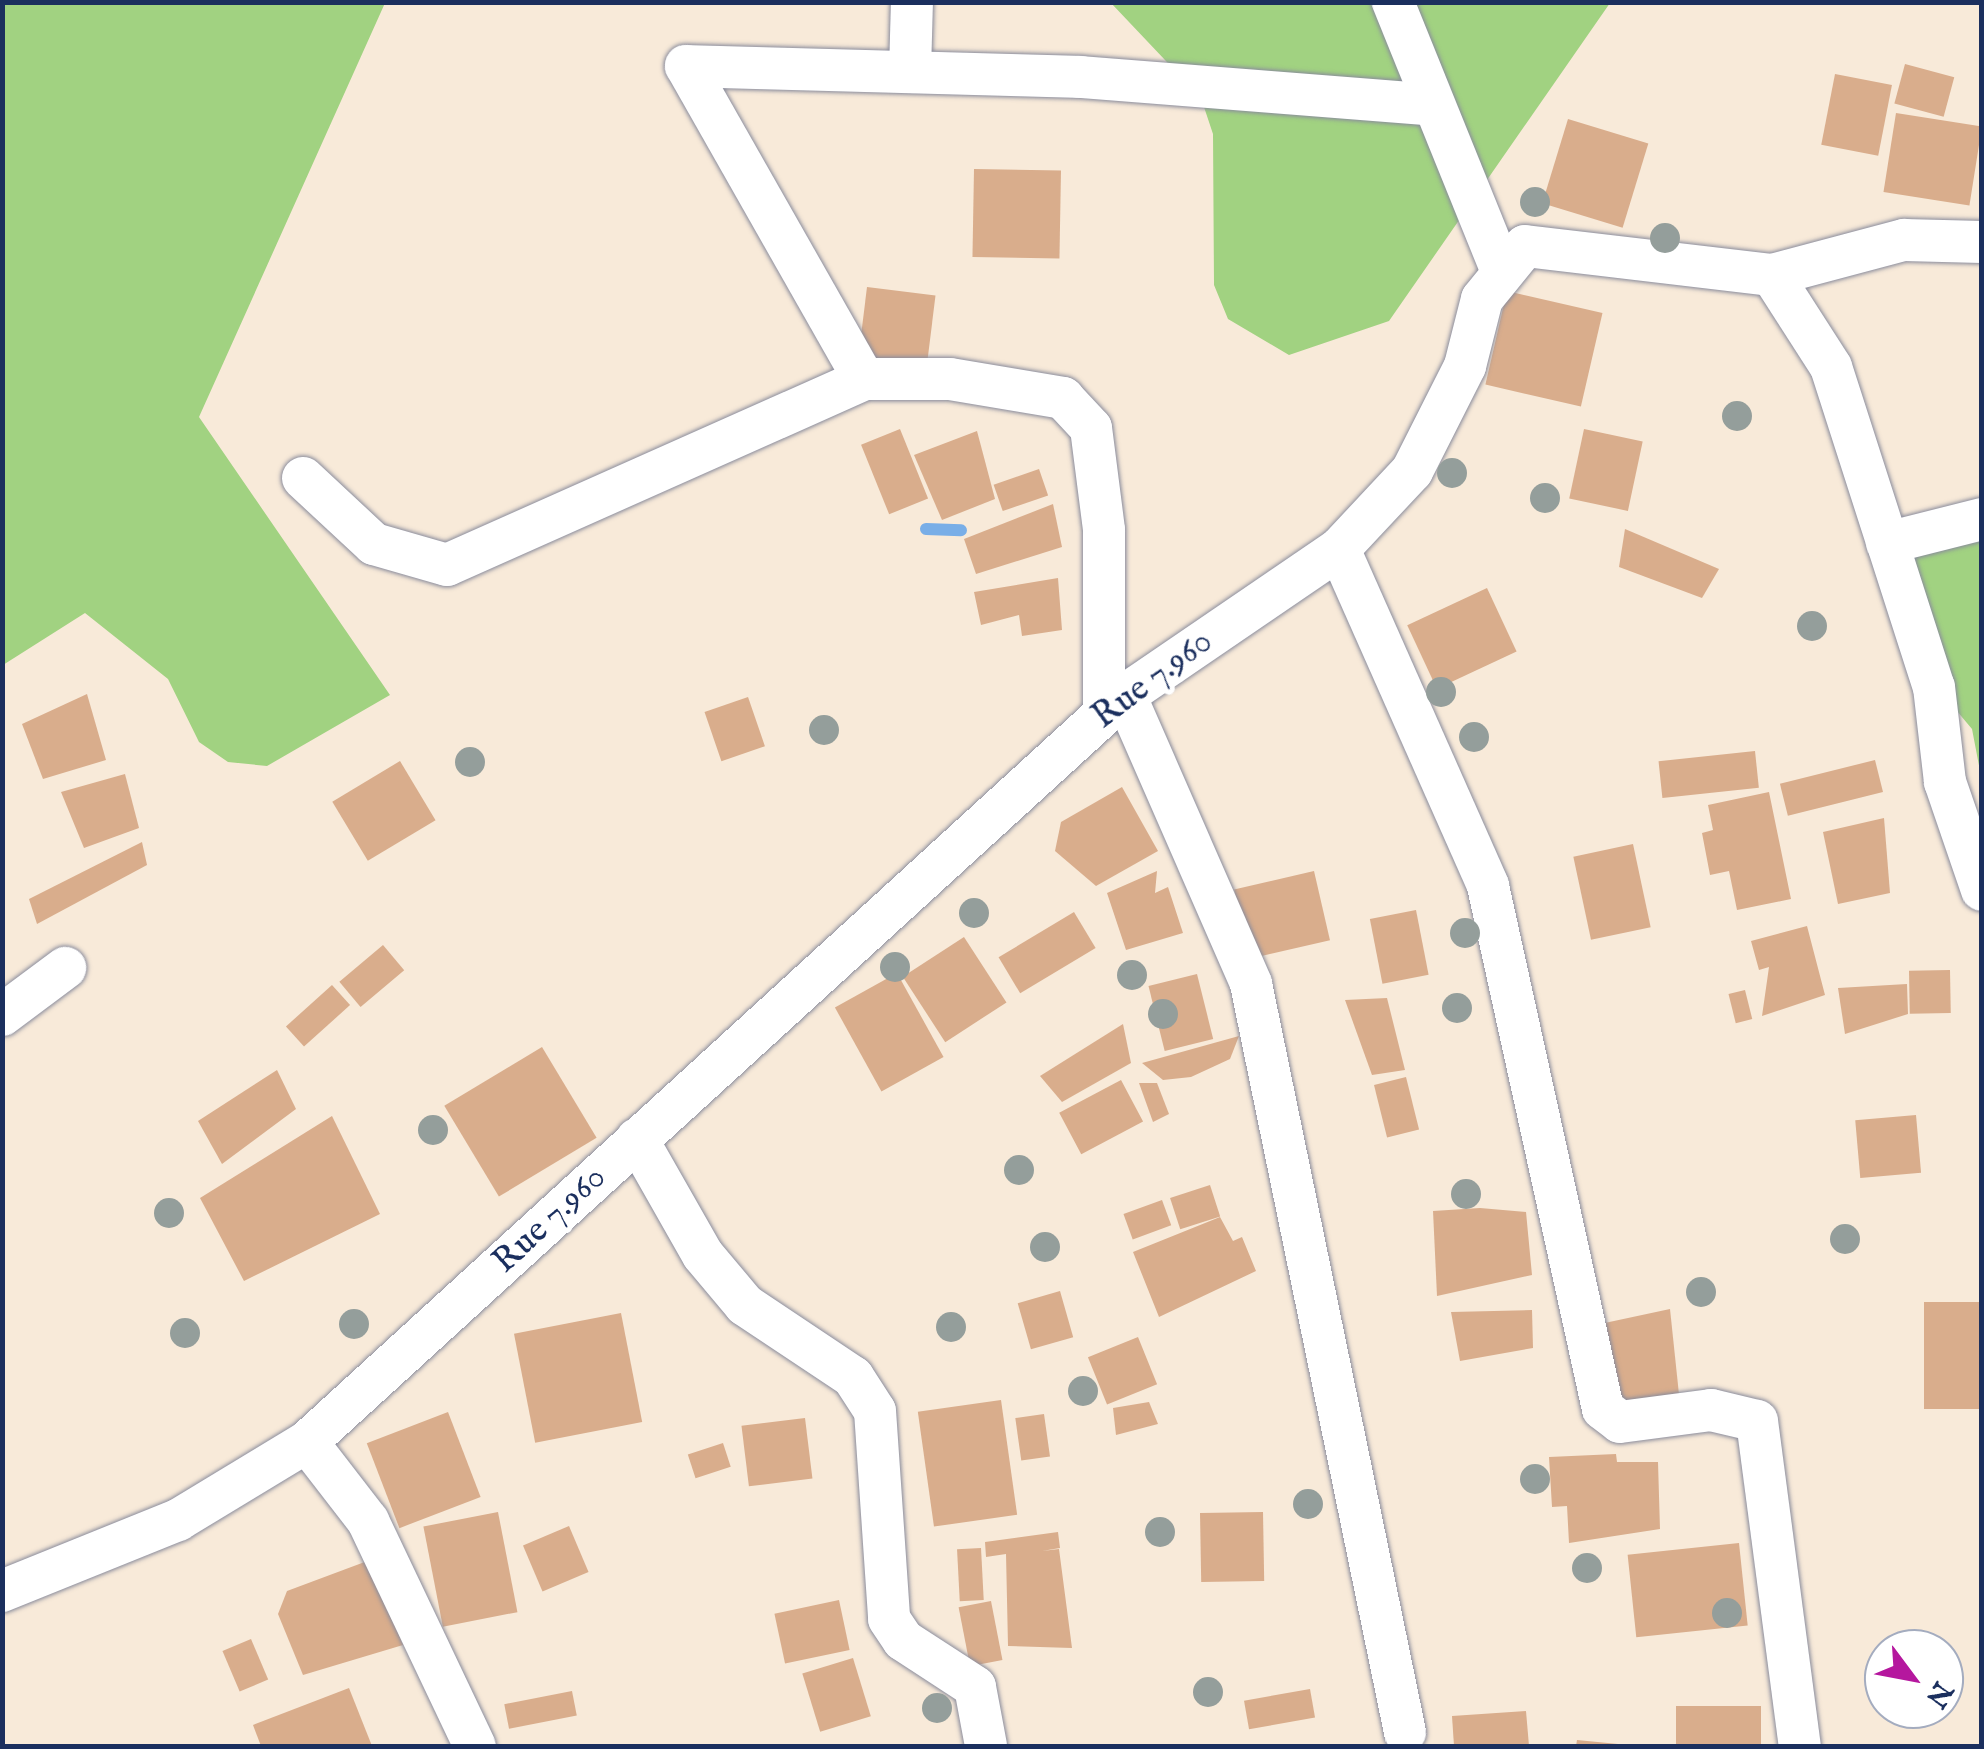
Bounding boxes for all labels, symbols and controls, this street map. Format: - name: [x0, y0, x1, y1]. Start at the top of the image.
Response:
- street label: Rue 7.960: [1085, 621, 1221, 739]
- street label: Rue 7.960: [485, 1157, 615, 1283]
- north arrow: [1864, 1629, 1964, 1729]
- text: N: [1917, 1675, 1959, 1714]

